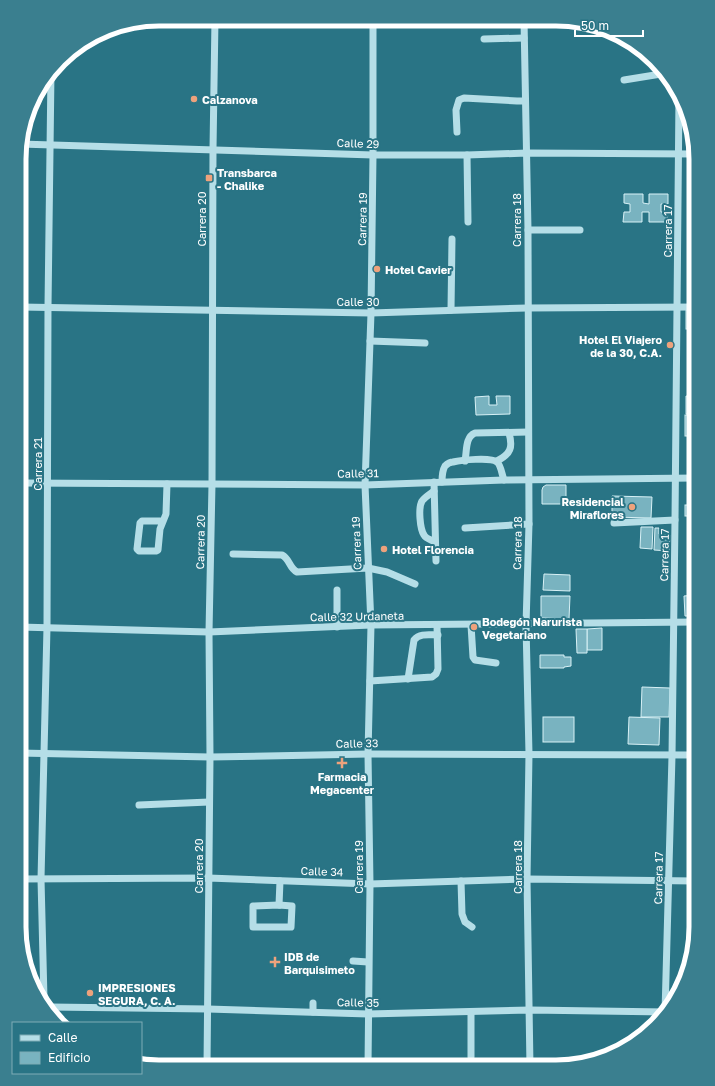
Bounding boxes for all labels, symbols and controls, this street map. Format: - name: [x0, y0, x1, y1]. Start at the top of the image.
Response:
- scale bar: [575, 12, 643, 38]
- text: 50 m: [581, 18, 609, 33]
- place label: Calzanova: [202, 93, 258, 106]
- marker: Calzanova: [189, 94, 199, 104]
- street label: Calle 29: [336, 136, 380, 150]
- place label: Transbarca - Chalike: [217, 166, 277, 192]
- marker: Transbarca - Chalike: [204, 173, 214, 183]
- street label: Carrera 20: [195, 191, 208, 246]
- street label: Carrera 19: [355, 192, 369, 246]
- street label: Carrera 18: [510, 193, 523, 247]
- street label: Carrera 17: [661, 204, 674, 257]
- place label: Hotel Cavier: [385, 263, 452, 276]
- marker: Hotel Cavier: [372, 264, 382, 274]
- street label: Calle 30: [336, 295, 380, 308]
- place label: Hotel El Viajero de la 30, C.A.: [579, 333, 662, 359]
- marker: Hotel El Viajero de la 30, C.A.: [665, 340, 675, 350]
- street label: Carrera 21: [31, 437, 44, 491]
- street label: Calle 31: [337, 466, 379, 480]
- place label: Residencial Miraflores: [562, 495, 624, 521]
- marker: Residencial Miraflores: [627, 502, 637, 512]
- street label: Carrera 20: [193, 514, 207, 570]
- street label: Carrera 19: [349, 516, 363, 570]
- street label: Carrera 18: [510, 516, 524, 570]
- street label: Carrera 17: [657, 528, 671, 582]
- place label: Hotel Florencia: [392, 543, 474, 556]
- marker: Hotel Florencia: [379, 544, 389, 554]
- street label: Calle 32 Urdaneta: [310, 609, 404, 623]
- place label: Bodegón Narurista Vegetariano: [482, 615, 582, 641]
- marker: Bodegón Narurista Vegetariano: [469, 622, 479, 632]
- street label: Calle 33: [336, 736, 378, 750]
- marker: Farmacia Megacenter: [337, 758, 347, 768]
- place label: Farmacia Megacenter: [310, 770, 375, 796]
- street label: Carrera 20: [192, 838, 205, 893]
- street label: Carrera 19: [352, 840, 365, 894]
- street label: Carrera 18: [511, 840, 524, 894]
- street label: Carrera 17: [651, 851, 665, 905]
- street label: Calle 34: [300, 864, 344, 878]
- place label: IDB de Barquisimeto: [284, 950, 355, 976]
- marker: IDB de Barquisimeto: [269, 956, 281, 968]
- place label: IMPRESIONES SEGURA, C. A.: [98, 981, 176, 1007]
- marker: IMPRESIONES SEGURA, C. A.: [85, 988, 95, 998]
- street label: Calle 35: [337, 995, 379, 1009]
- legend: [12, 1022, 142, 1074]
- text: Calle: [48, 1030, 78, 1045]
- text: Edificio: [48, 1050, 90, 1065]

